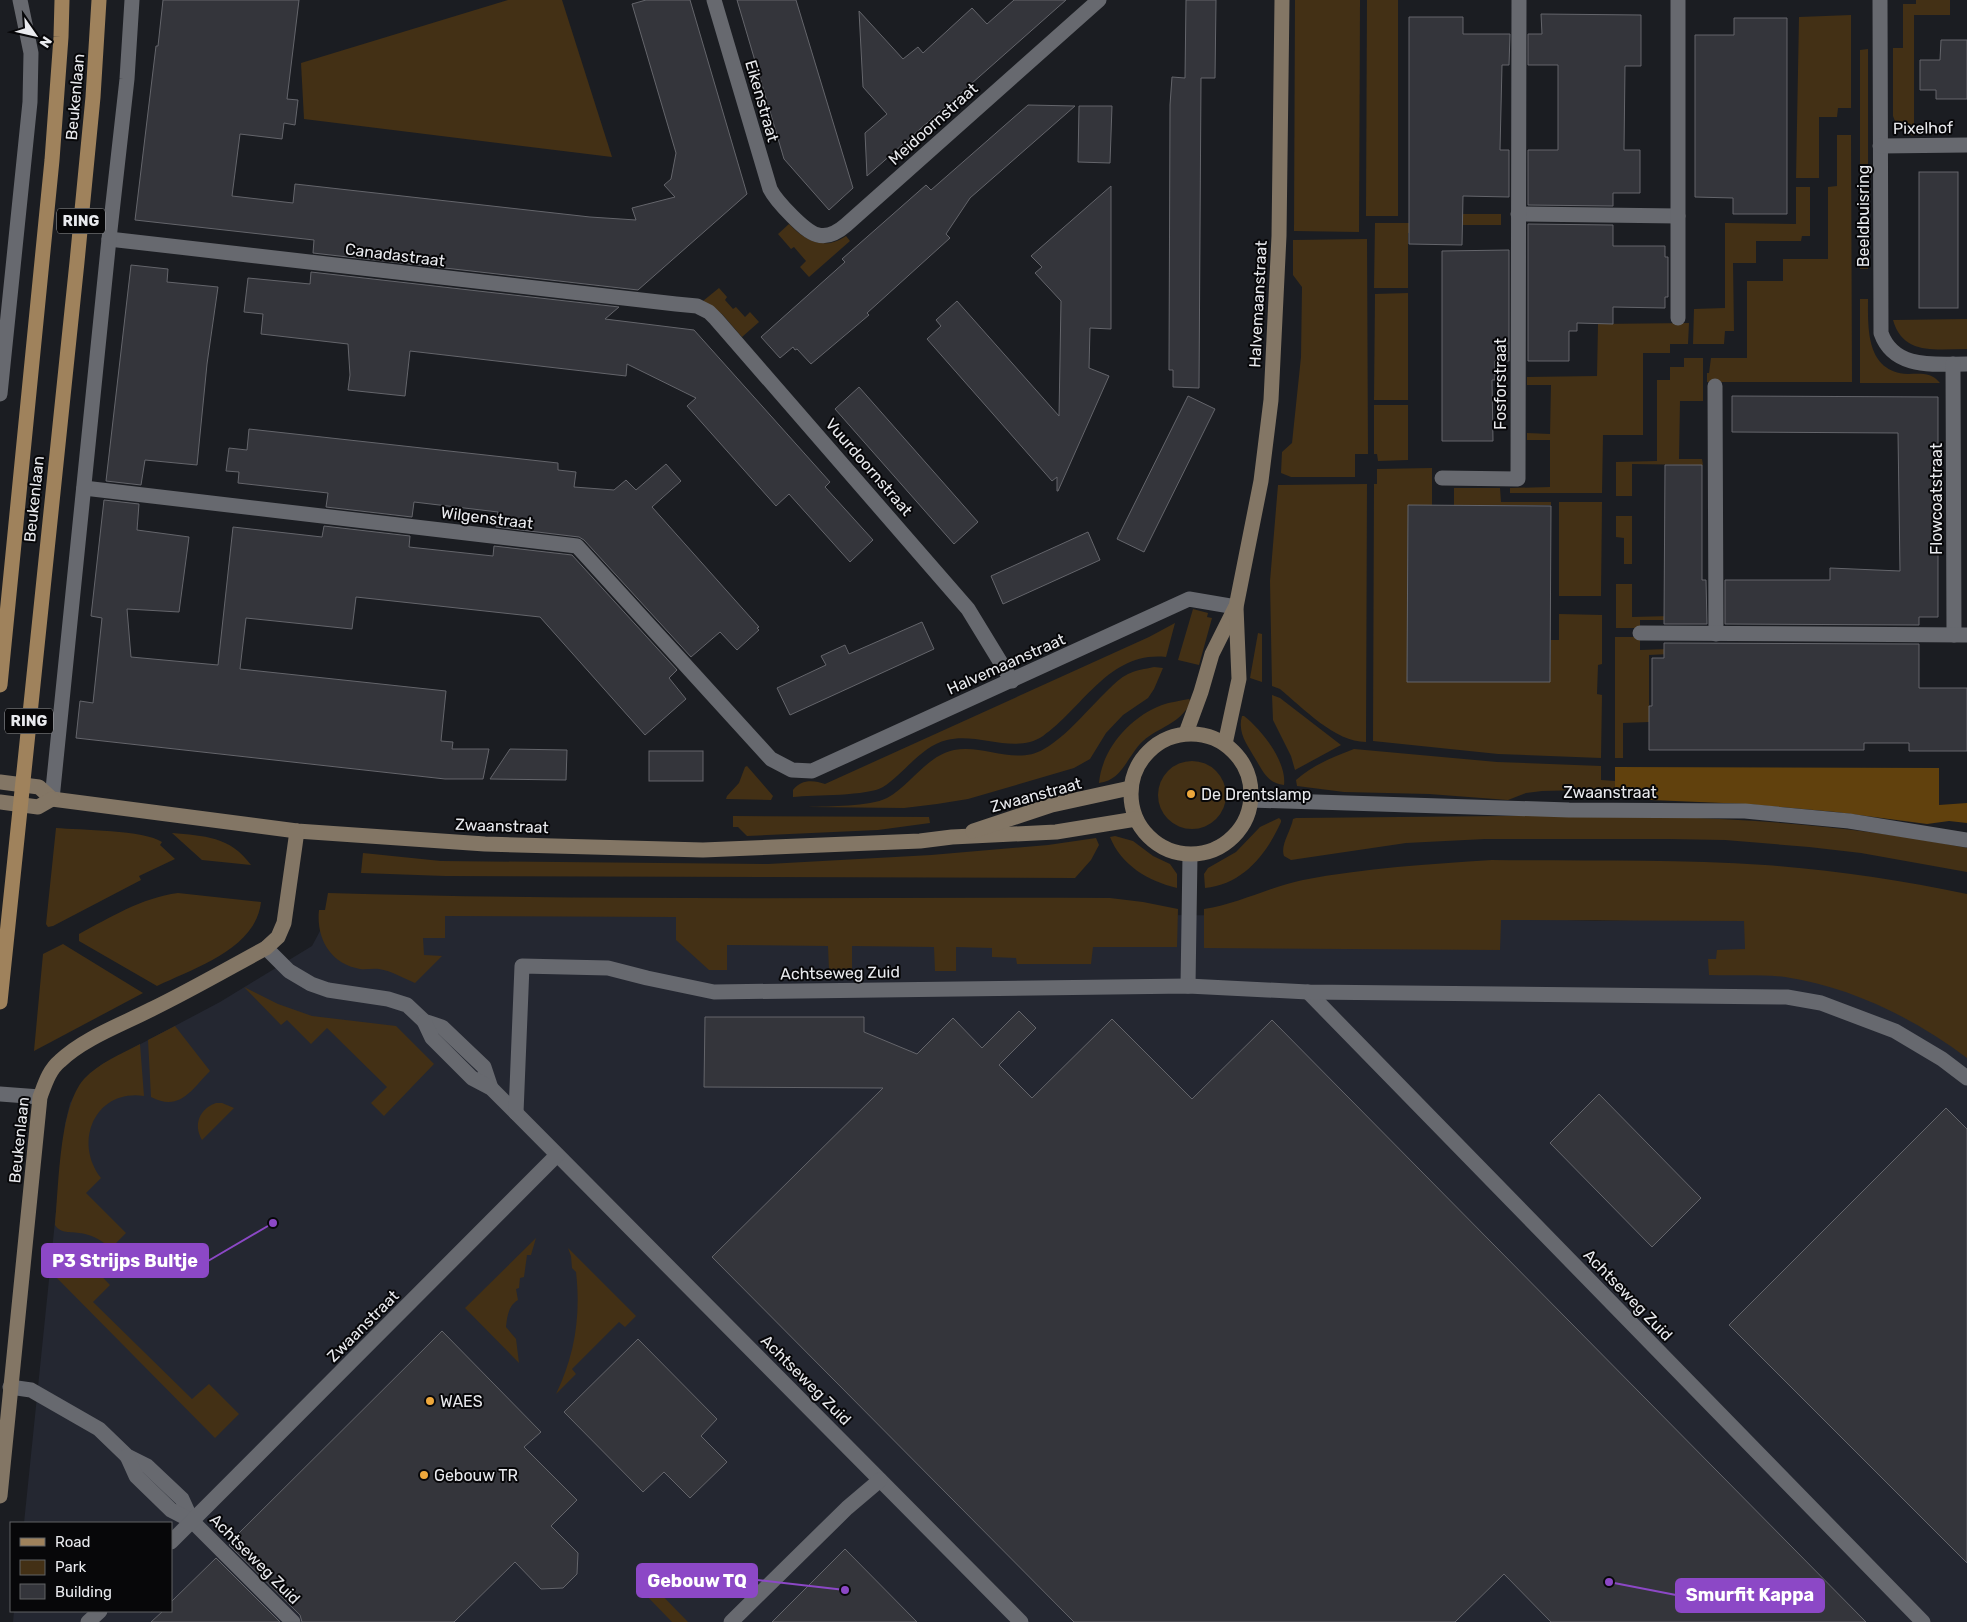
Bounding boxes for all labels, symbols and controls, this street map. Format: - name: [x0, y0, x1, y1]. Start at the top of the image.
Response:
- north arrow: [10, 10, 60, 60]
- text: N: [35, 33, 55, 51]
- street label: Beukenlaan: [62, 53, 88, 141]
- street label: Eikenstraat: [741, 58, 783, 144]
- street label: Meidoornstraat: [885, 79, 981, 169]
- street label: Pixelhof: [1893, 118, 1954, 138]
- street label: Beeldbuisring: [1854, 165, 1873, 267]
- road number: RING: [57, 208, 105, 234]
- street label: Canadastraat: [344, 239, 446, 271]
- street label: Halvemaanstraat: [1245, 240, 1271, 368]
- street label: Fosforstraat: [1491, 338, 1510, 430]
- street label: Vuurdoornstraat: [821, 414, 917, 520]
- street label: Flowcoatstraat: [1927, 443, 1946, 555]
- street label: Beukenlaan: [20, 455, 48, 543]
- street label: Wilgenstraat: [440, 503, 534, 533]
- street label: Halvemaanstraat: [944, 629, 1068, 699]
- road number: RING: [5, 708, 53, 734]
- street label: Zwaanstraat: [988, 774, 1084, 816]
- street label: Zwaanstraat: [1563, 783, 1657, 802]
- place label: De Drentslamp: [1201, 785, 1311, 804]
- marker: De Drentslamp: [1185, 788, 1197, 800]
- street label: Zwaanstraat: [455, 815, 549, 837]
- street label: Achtseweg Zuid: [780, 962, 900, 984]
- street label: Beukenlaan: [5, 1096, 33, 1184]
- callout: P3 Strijps Bultje: [42, 1244, 208, 1277]
- street label: Achtseweg Zuid: [1580, 1245, 1676, 1345]
- text: P3 Strijps Bultje: [52, 1250, 198, 1272]
- street label: Zwaanstraat: [323, 1286, 403, 1366]
- street label: Achtseweg Zuid: [757, 1331, 855, 1429]
- place label: WAES: [440, 1392, 483, 1411]
- marker: WAES: [424, 1395, 436, 1407]
- place label: Gebouw TR: [434, 1466, 518, 1485]
- marker: Gebouw TR: [418, 1469, 430, 1481]
- street label: Achtseweg Zuid: [206, 1510, 304, 1608]
- legend: [10, 1522, 172, 1612]
- text: Road: [55, 1533, 91, 1551]
- text: Park: [55, 1558, 86, 1576]
- callout: Gebouw TQ: [637, 1564, 757, 1597]
- text: Gebouw TQ: [647, 1570, 747, 1592]
- callout: Smurfit Kappa: [1676, 1579, 1824, 1612]
- text: Building: [55, 1583, 112, 1601]
- text: Smurfit Kappa: [1686, 1584, 1814, 1606]

